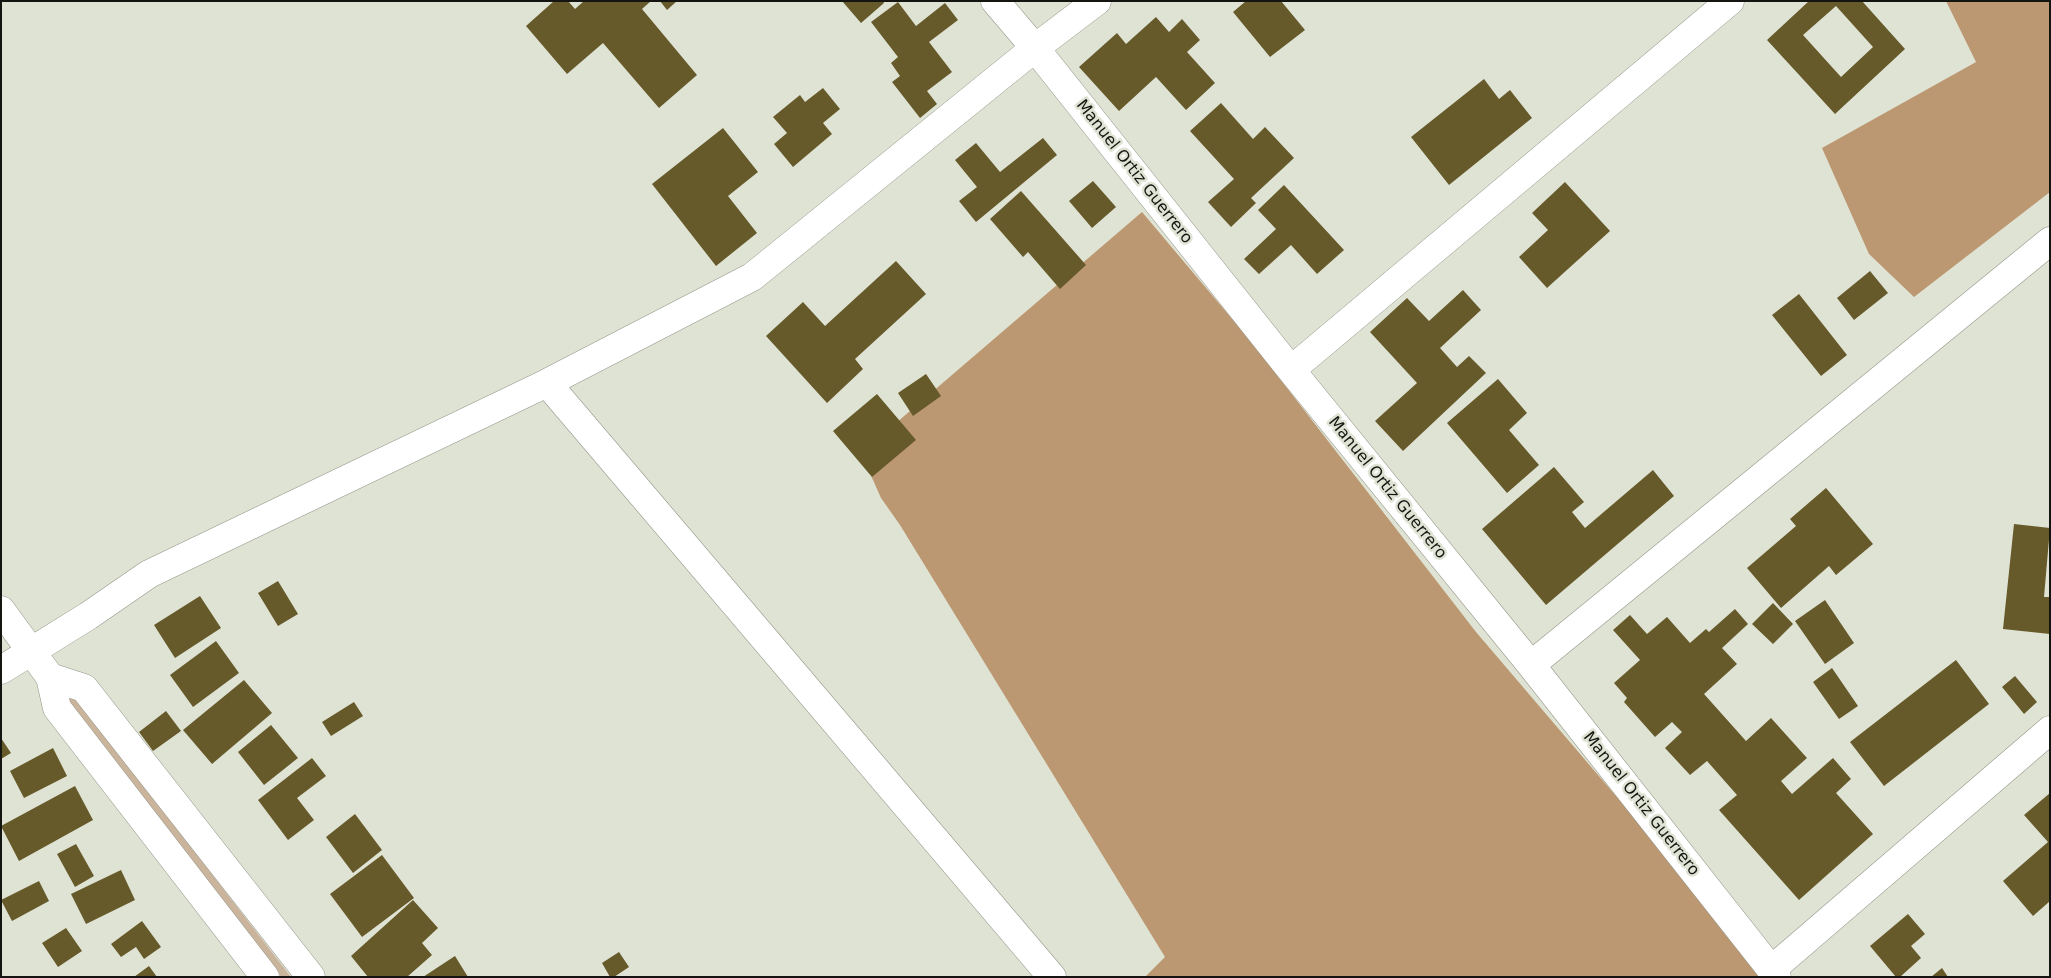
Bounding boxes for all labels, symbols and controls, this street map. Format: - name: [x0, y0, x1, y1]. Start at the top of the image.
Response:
- street label: Manuel Ortiz Guerrero: [1072, 96, 1196, 248]
- street label: Manuel Ortiz Guerrero: [1324, 413, 1450, 563]
- street label: Manuel Ortiz Guerrero: [1579, 728, 1703, 880]

